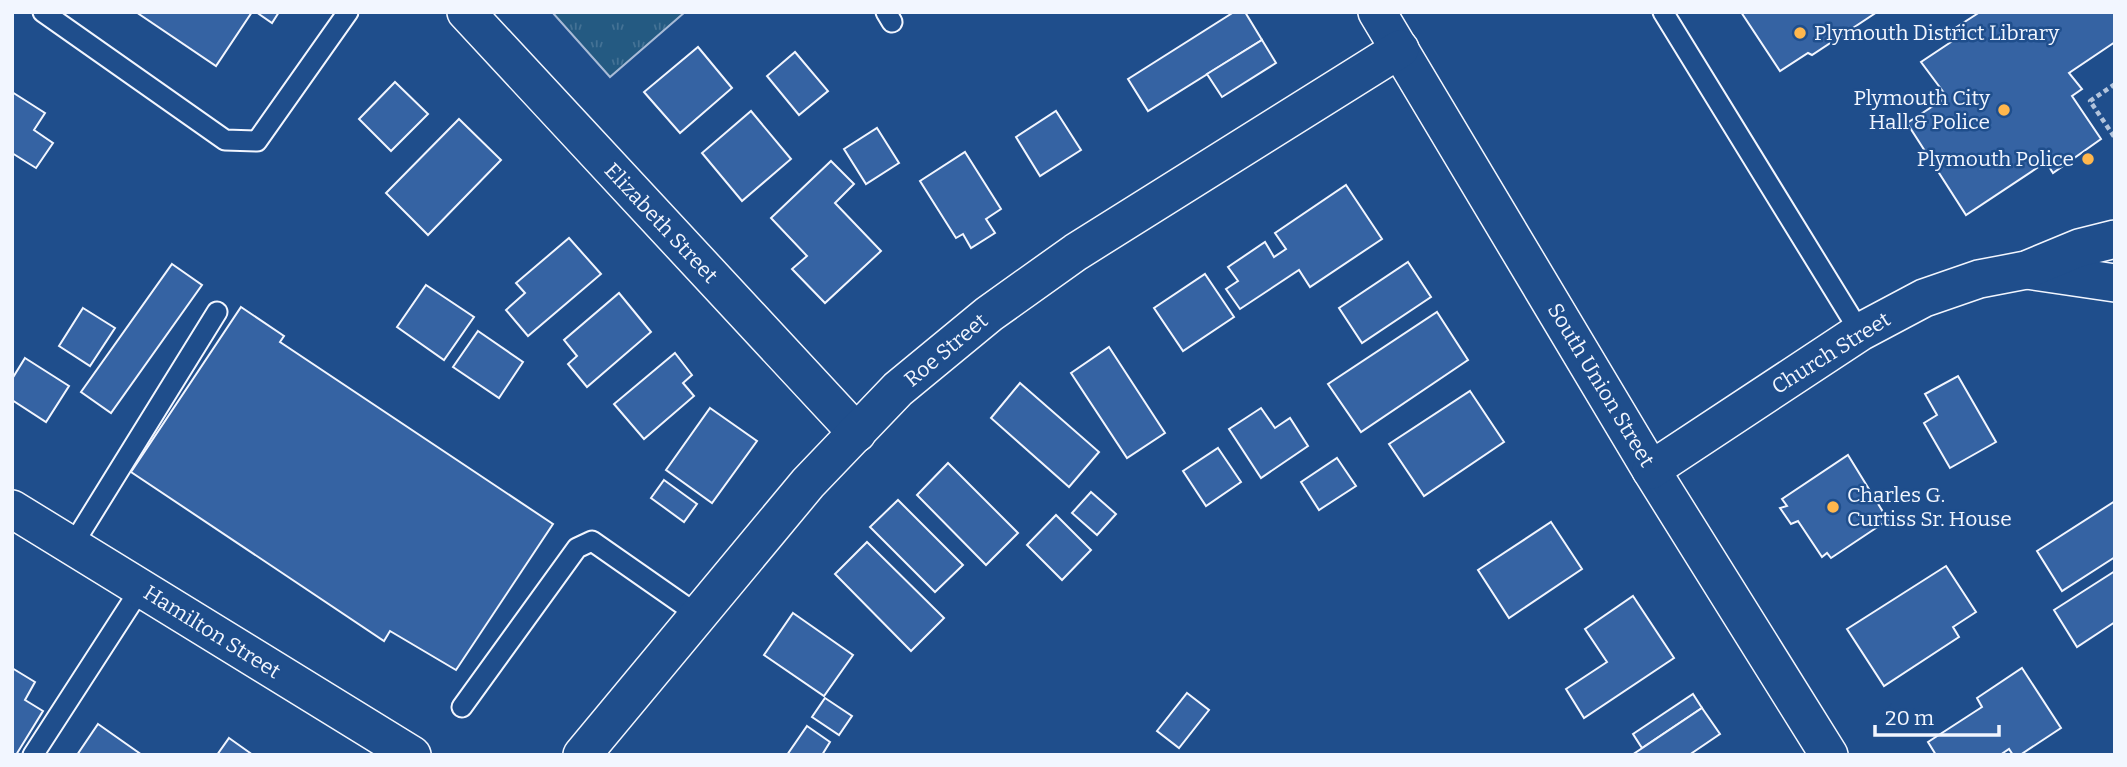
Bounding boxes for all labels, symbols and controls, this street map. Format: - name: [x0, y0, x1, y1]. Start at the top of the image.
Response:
- place label: Plymouth District Library: [1814, 20, 2060, 46]
- marker: Plymouth District Library: [1792, 25, 1808, 41]
- place label: Plymouth City Hall & Police: [1854, 85, 1991, 135]
- marker: Plymouth City Hall & Police: [1996, 102, 2012, 118]
- place label: Plymouth Police: [1917, 146, 2074, 172]
- marker: Plymouth Police: [2080, 151, 2096, 167]
- street label: Elizabeth Street: [599, 158, 723, 289]
- street label: South Union Street: [1542, 298, 1660, 472]
- street label: Church Street: [1767, 306, 1895, 400]
- street label: Roe Street: [899, 308, 993, 392]
- place label: Charles G. Curtiss Sr. House: [1847, 482, 2012, 532]
- marker: Charles G. Curtiss Sr. House: [1825, 499, 1841, 515]
- street label: Hamilton Street: [139, 580, 286, 685]
- scale bar: [1875, 694, 1999, 738]
- text: 20 m: [1885, 705, 1934, 731]

